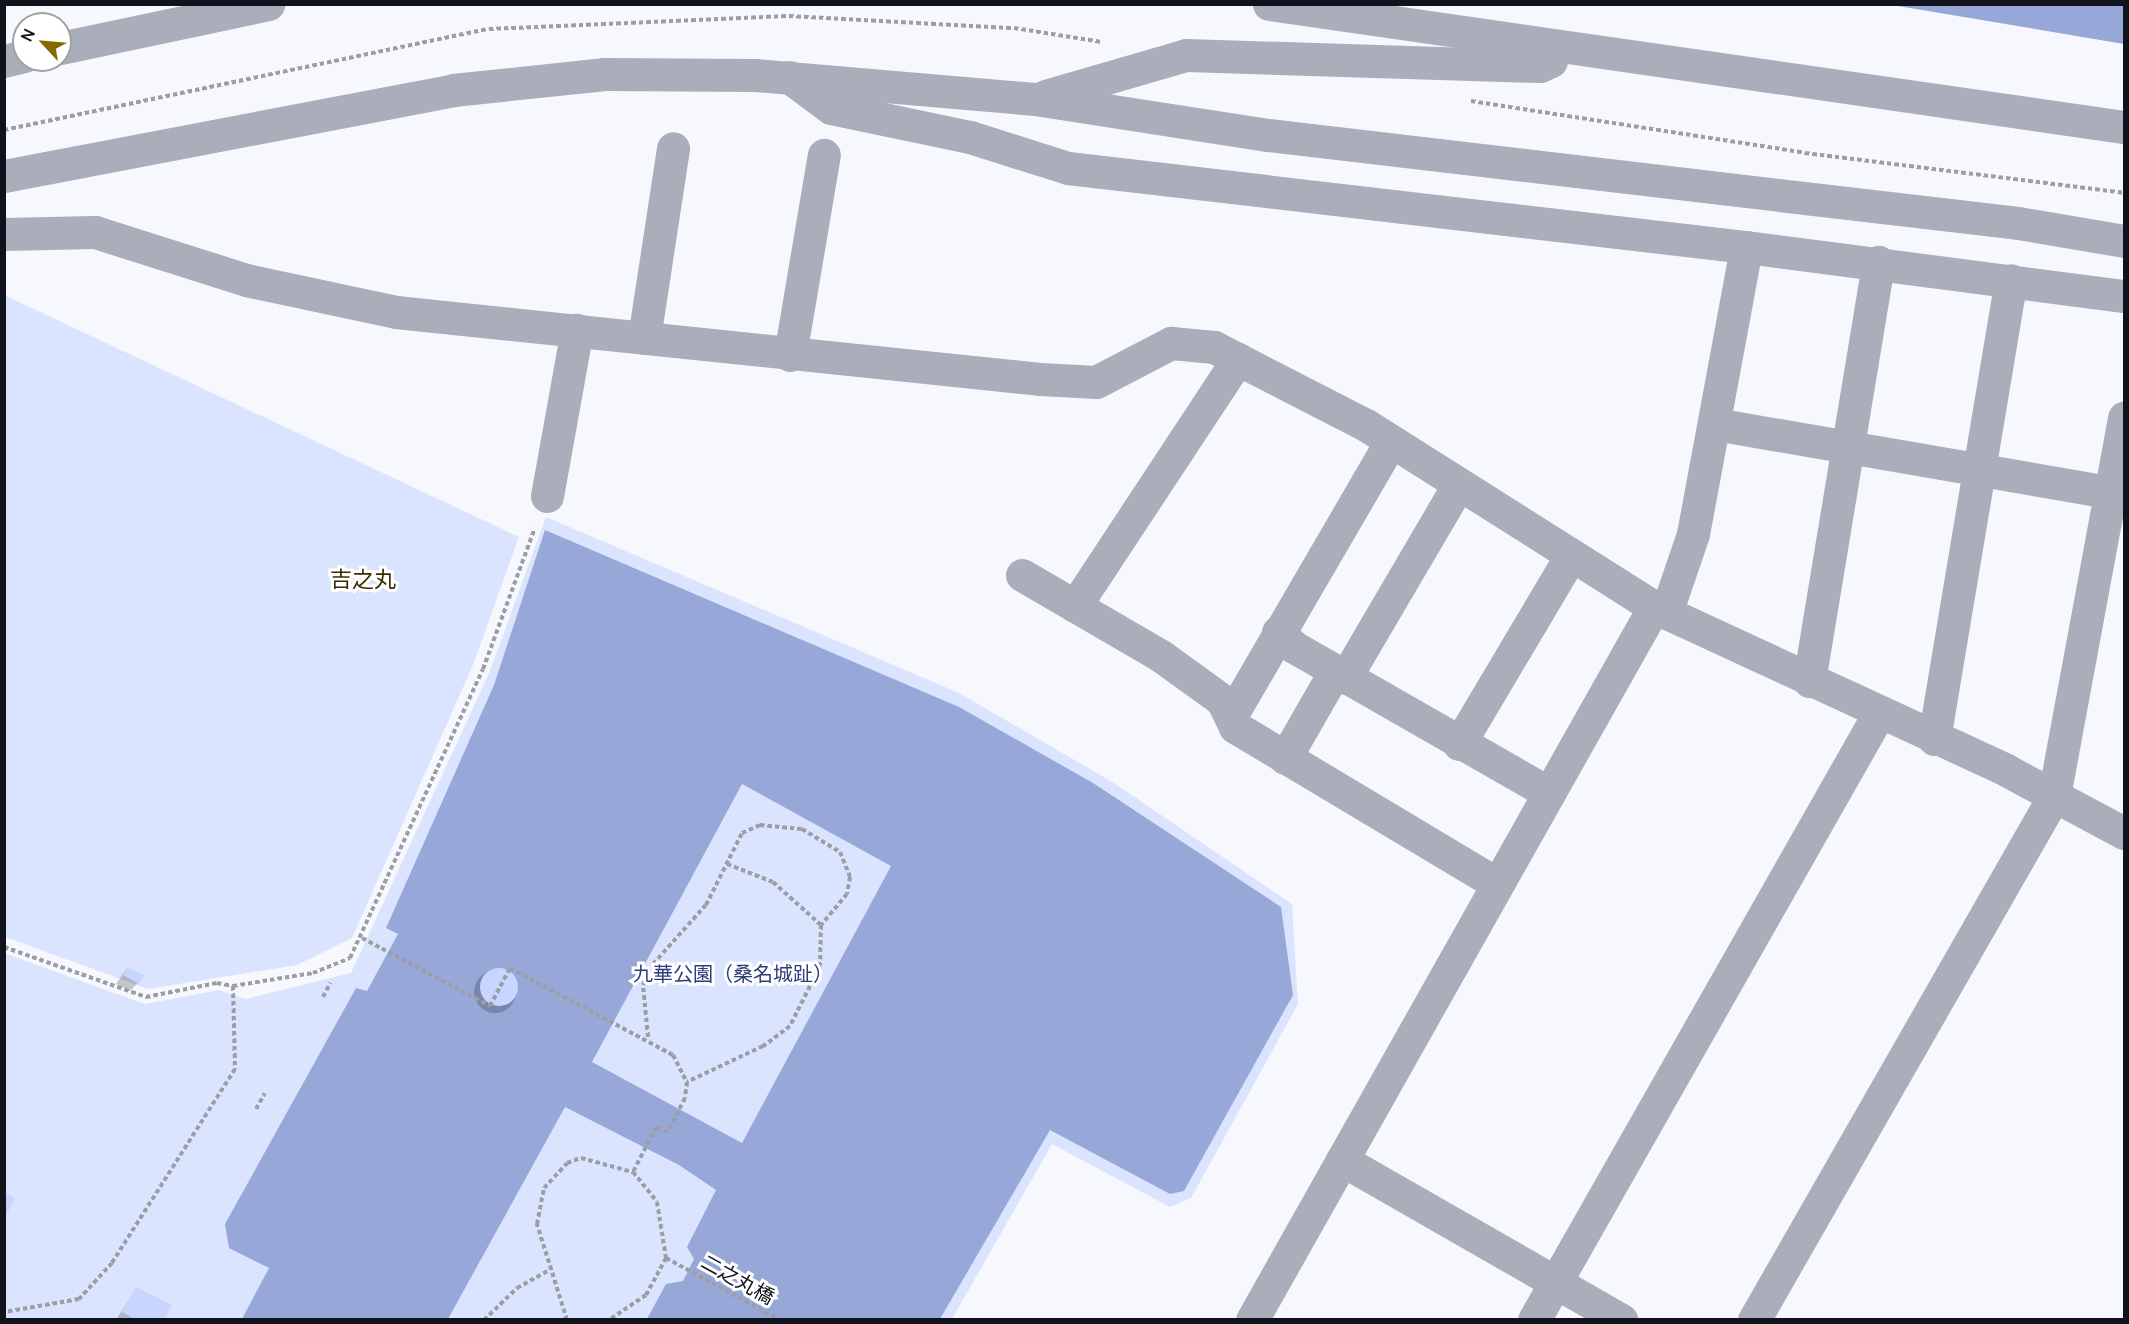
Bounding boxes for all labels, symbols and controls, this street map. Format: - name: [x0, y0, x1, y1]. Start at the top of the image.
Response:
- north arrow: [12, 12, 72, 72]
- text: N: [15, 25, 40, 45]
- district label: 吉之丸: [330, 567, 396, 593]
- park label: 九華公園（桑名城趾）: [633, 961, 833, 985]
- street label: 二之丸橋: [697, 1249, 779, 1309]

